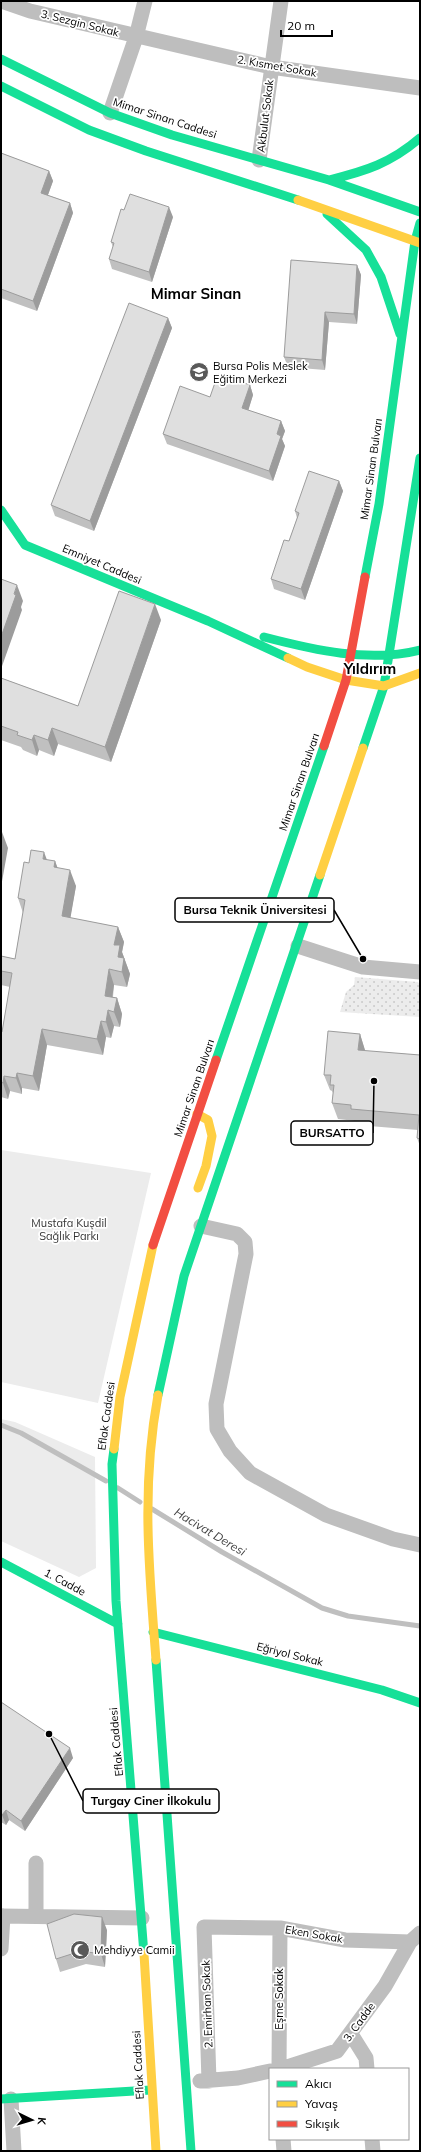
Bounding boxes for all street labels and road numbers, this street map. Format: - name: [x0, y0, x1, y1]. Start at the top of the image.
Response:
- street label: 3. Sezgin Sokak: [40, 7, 121, 40]
- street label: 2. Kısmet Sokak: [236, 52, 318, 80]
- street label: Akbulut Sokak: [254, 78, 276, 153]
- street label: Mimar Sinan Caddesi: [111, 95, 219, 141]
- street label: Mimar Sinan Bulvarı: [357, 417, 385, 521]
- street label: Emniyet Caddesi: [60, 541, 144, 587]
- street label: Mimar Sinan Bulvarı: [276, 731, 322, 833]
- street label: Mimar Sinan Bulvarı: [171, 1037, 217, 1139]
- street label: Eflak Caddesi: [94, 1381, 118, 1451]
- street label: 1. Cadde: [42, 1565, 88, 1599]
- street label: Eğriyol Sokak: [255, 1639, 325, 1669]
- street label: Eflak Caddesi: [106, 1707, 126, 1777]
- street label: Eken Sokak: [284, 1922, 344, 1946]
- street label: 2. Emirhan Sokak: [198, 1959, 216, 2048]
- street label: Eşme Sokak: [272, 1968, 286, 2030]
- street label: 3. Cadde: [340, 2000, 378, 2044]
- street label: Eflak Caddesi: [129, 2030, 147, 2100]

